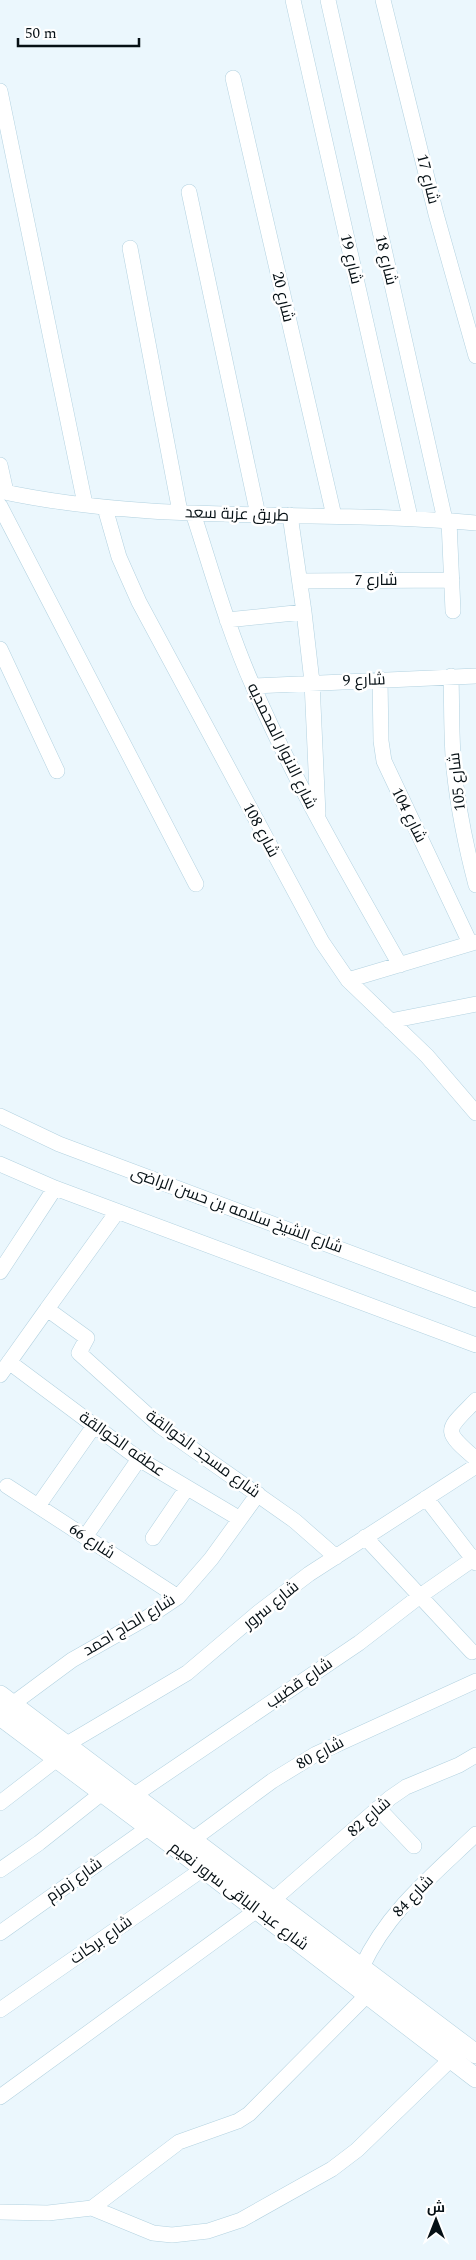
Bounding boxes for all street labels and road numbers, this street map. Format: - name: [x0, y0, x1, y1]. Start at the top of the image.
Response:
- street label: شارع 17: [410, 151, 446, 207]
- street label: شارع 19: [334, 231, 368, 287]
- street label: شارع 18: [369, 232, 403, 288]
- street label: شارع 20: [266, 269, 300, 325]
- street label: طريق عزبة سعد: [184, 500, 290, 528]
- street label: شارع 7: [354, 568, 398, 592]
- street label: شارع 9: [342, 667, 386, 693]
- street label: شارع الانوار المحمديه: [241, 679, 323, 813]
- street label: شارع 105: [442, 751, 472, 813]
- street label: شارع 104: [385, 783, 433, 847]
- street label: شارع 108: [237, 798, 285, 862]
- street label: شارع الشيخ سلامه بن حسن الراضى: [128, 1160, 346, 1260]
- street label: شارع مسجد الخوالقة: [141, 1404, 265, 1504]
- street label: عطفه الخوالقة: [74, 1405, 170, 1483]
- street label: شارع 66: [64, 1517, 120, 1565]
- street label: شارع سرور: [237, 1575, 304, 1636]
- street label: شارع الحاج احمد: [78, 1588, 180, 1662]
- street label: شارع قضيب: [261, 1652, 337, 1714]
- street label: شارع 80: [292, 1730, 348, 1776]
- street label: شارع 82: [342, 1791, 396, 1843]
- street label: شارع عبد الباقى سرور نعيم: [164, 1836, 314, 1956]
- street label: شارع زمزم: [41, 1852, 107, 1908]
- street label: شارع 84: [387, 1869, 439, 1923]
- street label: شارع بركات: [65, 1910, 137, 1970]

